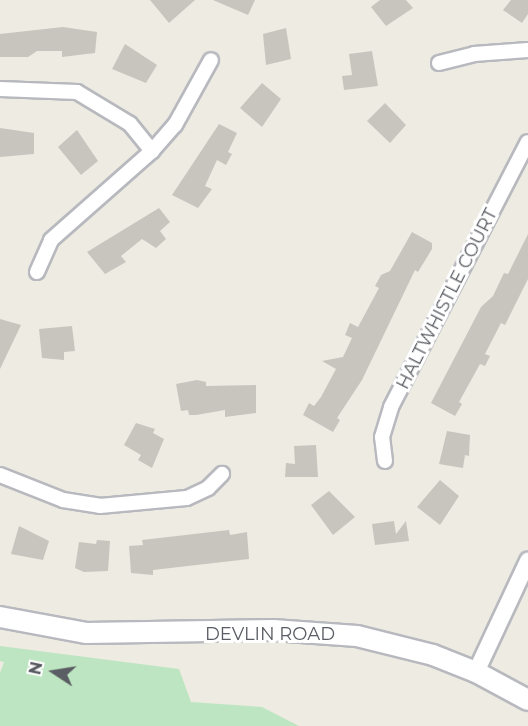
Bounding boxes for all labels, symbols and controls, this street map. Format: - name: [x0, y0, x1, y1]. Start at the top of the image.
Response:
- street label: HALTWHISTLE COURT: [392, 205, 502, 393]
- street label: DEVLIN ROAD: [205, 623, 335, 645]
- north arrow: [24, 642, 84, 702]
- text: N: [25, 660, 47, 676]

